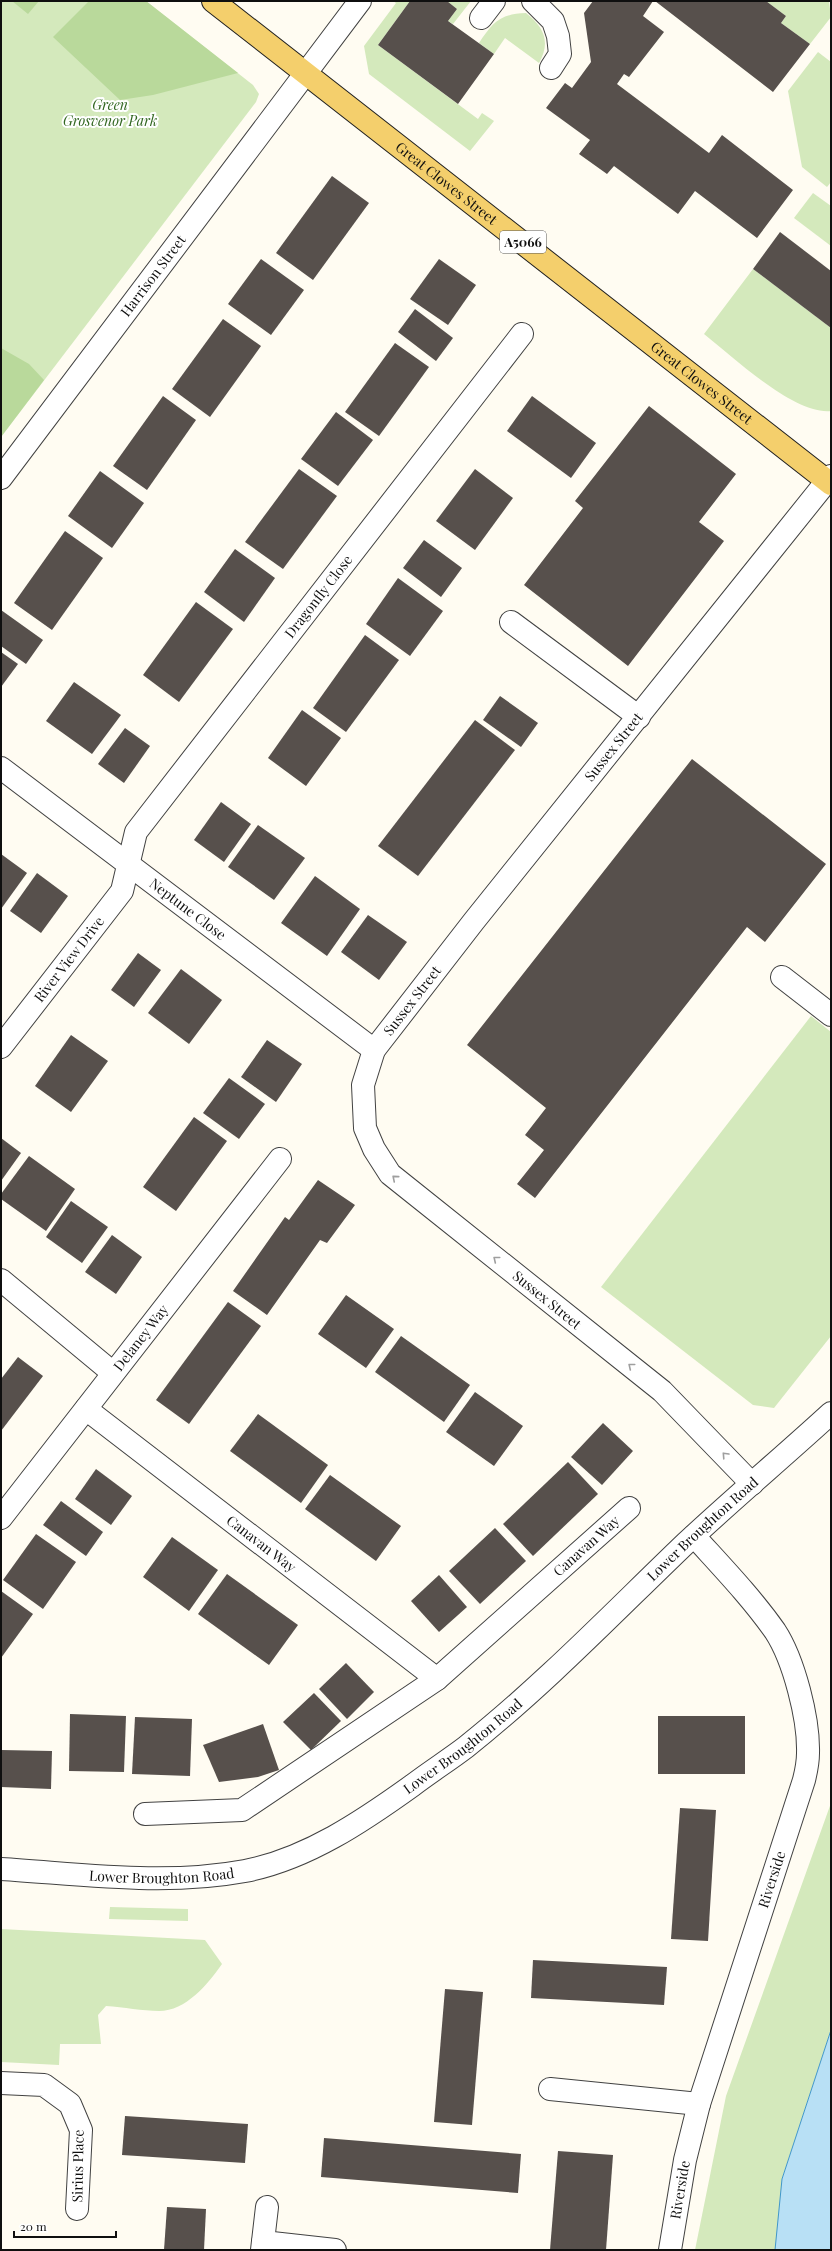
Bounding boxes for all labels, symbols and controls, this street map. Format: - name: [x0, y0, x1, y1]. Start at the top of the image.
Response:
- park label: Green Grosvenor Park: [63, 95, 157, 130]
- street label: Great Clowes Street: [392, 137, 502, 229]
- street label: Harrison Street: [116, 230, 190, 320]
- road number: A5066: [500, 231, 546, 253]
- street label: Great Clowes Street: [647, 337, 757, 429]
- street label: Dragonfly Close: [280, 551, 356, 642]
- street label: Sussex Street: [580, 707, 647, 785]
- street label: Neptune Close: [146, 874, 230, 944]
- street label: River View Drive: [29, 912, 108, 1006]
- street label: Sussex Street: [379, 961, 445, 1039]
- one-way arrow: [392, 1175, 399, 1182]
- one-way arrow: [494, 1257, 501, 1264]
- street label: Sussex Street: [509, 1266, 586, 1334]
- street label: Delaney Way: [109, 1301, 172, 1375]
- one-way arrow: [628, 1364, 635, 1371]
- one-way arrow: [723, 1452, 730, 1460]
- street label: Lower Broughton Road: [642, 1472, 762, 1585]
- street label: Canavan Way: [223, 1511, 300, 1576]
- street label: Canavan Way: [549, 1511, 623, 1580]
- street label: Lower Broughton Road: [399, 1694, 526, 1798]
- street label: Riverside: [753, 1848, 789, 1910]
- street label: Lower Broughton Road: [88, 1863, 235, 1887]
- street label: Sirius Place: [67, 2129, 88, 2203]
- street label: Riverside: [665, 2159, 694, 2220]
- scale bar: [14, 2213, 116, 2239]
- text: 20 m: [20, 2218, 47, 2234]

